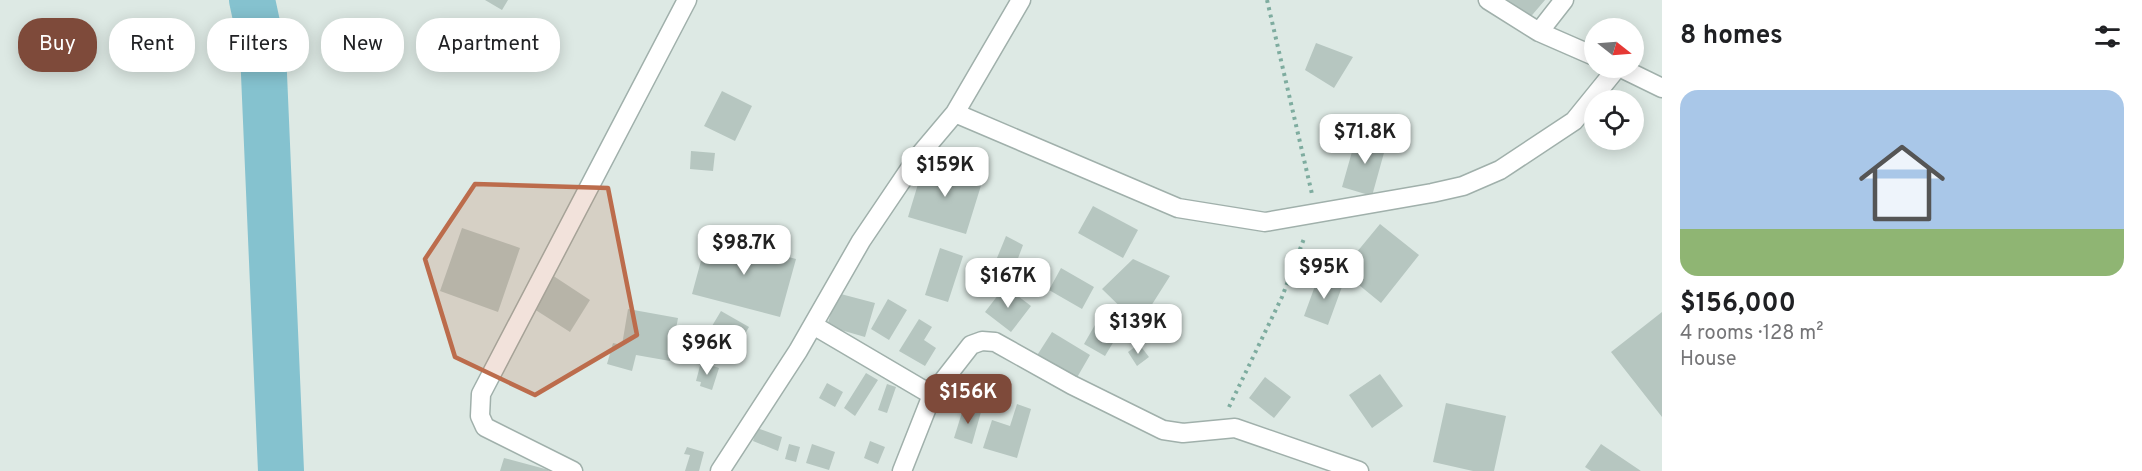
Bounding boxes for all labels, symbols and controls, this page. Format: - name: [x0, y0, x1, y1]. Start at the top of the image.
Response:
- chip: Buy: [18, 18, 97, 72]
- chip: Rent: [109, 18, 195, 72]
- chip: Filters: [207, 18, 309, 72]
- chip: New: [321, 18, 404, 72]
- chip: Apartment: [416, 18, 560, 72]
- north arrow: [1584, 18, 1644, 78]
- map controls: [1584, 18, 1644, 150]
- text: 8 homes: [1680, 20, 1783, 53]
- icon: filters: [2091, 20, 2124, 53]
- button: locate: [1584, 90, 1644, 150]
- pin: $71.8K: [1316, 114, 1414, 165]
- text: $71.8K: [1334, 120, 1396, 146]
- icon: home: [1848, 129, 1956, 237]
- pin: $159K: [903, 147, 987, 198]
- text: $159K: [916, 153, 974, 179]
- pin: $98.7K: [695, 225, 793, 276]
- text: $98.7K: [712, 231, 776, 257]
- pin: $95K: [1288, 249, 1360, 300]
- text: $95K: [1299, 255, 1349, 281]
- pin: $167K: [966, 258, 1050, 309]
- text: $167K: [979, 264, 1037, 290]
- text: $156,000: [1680, 288, 1796, 321]
- pin: $139K: [1096, 304, 1180, 355]
- text: $139K: [1109, 310, 1167, 336]
- text: 4 rooms · 128 m²: [1680, 321, 1823, 347]
- pin: $96K: [671, 325, 743, 376]
- text: $96K: [682, 331, 732, 357]
- text: House: [1680, 347, 1736, 373]
- pin: $156K: [926, 374, 1010, 425]
- text: $156K: [939, 380, 997, 406]

